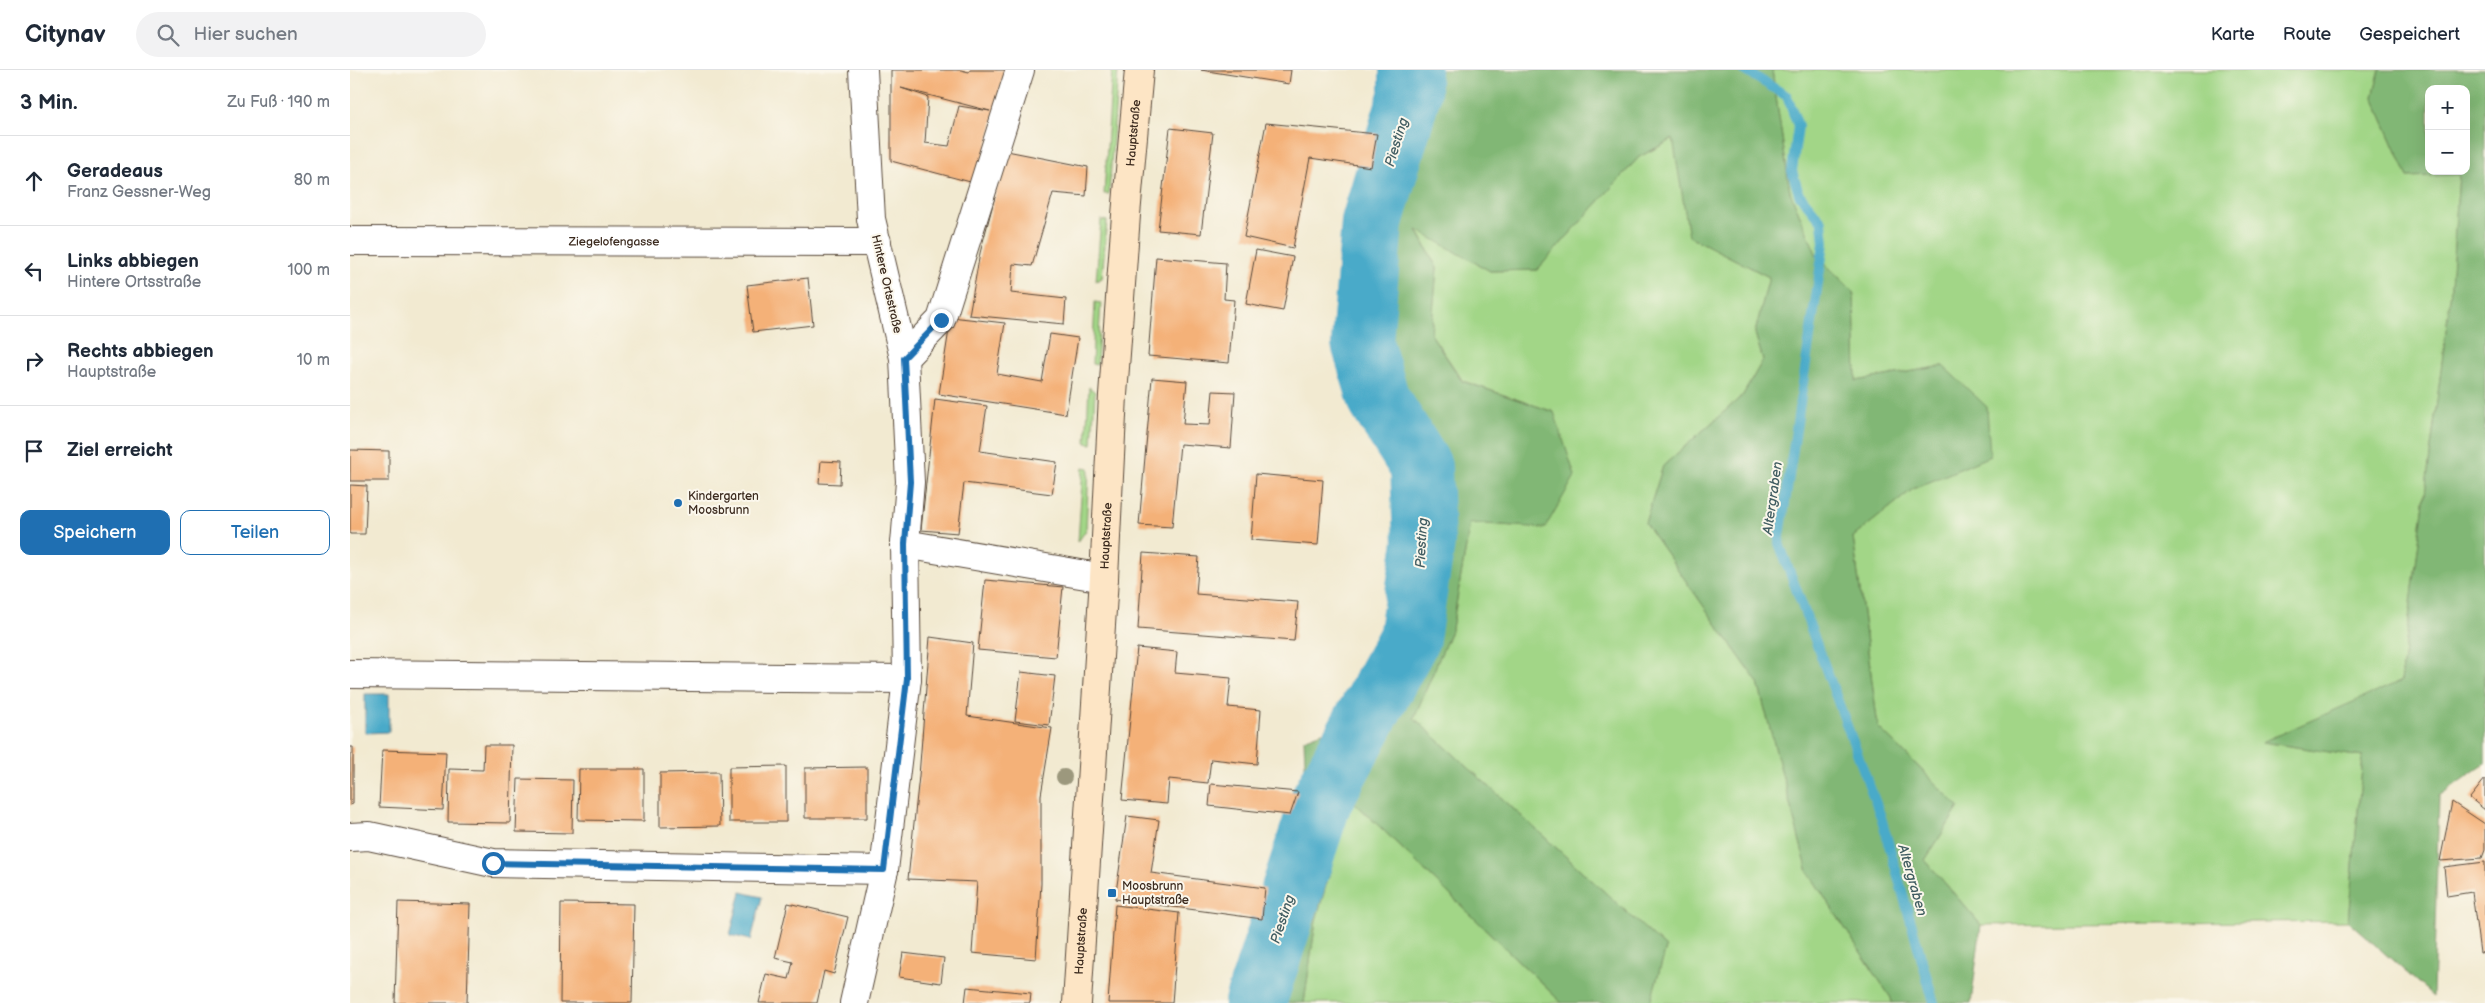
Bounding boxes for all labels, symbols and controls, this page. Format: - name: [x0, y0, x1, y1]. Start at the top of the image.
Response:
- search box: [136, 12, 486, 57]
- text: Citynav: [25, 20, 106, 49]
- icon: search: [154, 21, 182, 49]
- text: Hier suchen: [194, 23, 298, 46]
- text: Karte: [2211, 24, 2255, 45]
- text: Route: [2283, 24, 2331, 45]
- text: Gespeichert: [2359, 24, 2460, 45]
- map controls: [2425, 85, 2470, 175]
- button: +: [2425, 85, 2470, 130]
- text: 3 Min.: [20, 90, 78, 115]
- text: Zu Fuß · 190 m: [227, 93, 330, 112]
- street label: Hauptstraße: [1123, 99, 1144, 167]
- water label: Piesting: [1381, 116, 1412, 169]
- button: −: [2425, 130, 2470, 175]
- text: Geradeaus: [67, 160, 163, 183]
- icon: ahead: [20, 167, 48, 195]
- text: 80 m: [294, 171, 330, 190]
- text: Franz Gessner-Weg: [67, 183, 211, 202]
- street label: Hintere Ortsstraße: [868, 233, 905, 335]
- street label: Ziegelofengasse: [568, 234, 659, 250]
- text: Links abbiegen: [67, 250, 199, 273]
- icon: left: [20, 257, 48, 285]
- text: 100 m: [287, 261, 330, 280]
- text: Hintere Ortsstraße: [67, 273, 201, 292]
- route end: [930, 309, 953, 332]
- text: Rechts abbiegen: [67, 340, 214, 363]
- icon: right: [20, 347, 48, 375]
- text: 10 m: [297, 351, 330, 370]
- text: Hauptstraße: [67, 363, 156, 382]
- icon: arrive: [20, 437, 48, 465]
- text: Ziel erreicht: [67, 439, 173, 462]
- water label: Altergraben: [1759, 460, 1786, 537]
- place label: Kindergarten Moosbrunn: [688, 489, 759, 518]
- marker: Kindergarten Moosbrunn: [672, 497, 684, 509]
- street label: Hauptstraße: [1097, 502, 1116, 570]
- button: Speichern: [20, 510, 170, 555]
- button: Teilen: [180, 510, 330, 555]
- water label: Piesting: [1412, 517, 1431, 569]
- water label: Altergraben: [1894, 841, 1931, 918]
- route start: [482, 852, 505, 875]
- place label: Moosbrunn Hauptstraße: [1122, 879, 1189, 908]
- marker: Moosbrunn Hauptstraße: [1106, 887, 1118, 899]
- water label: Piesting: [1267, 893, 1298, 946]
- street label: Hauptstraße: [1072, 907, 1091, 975]

